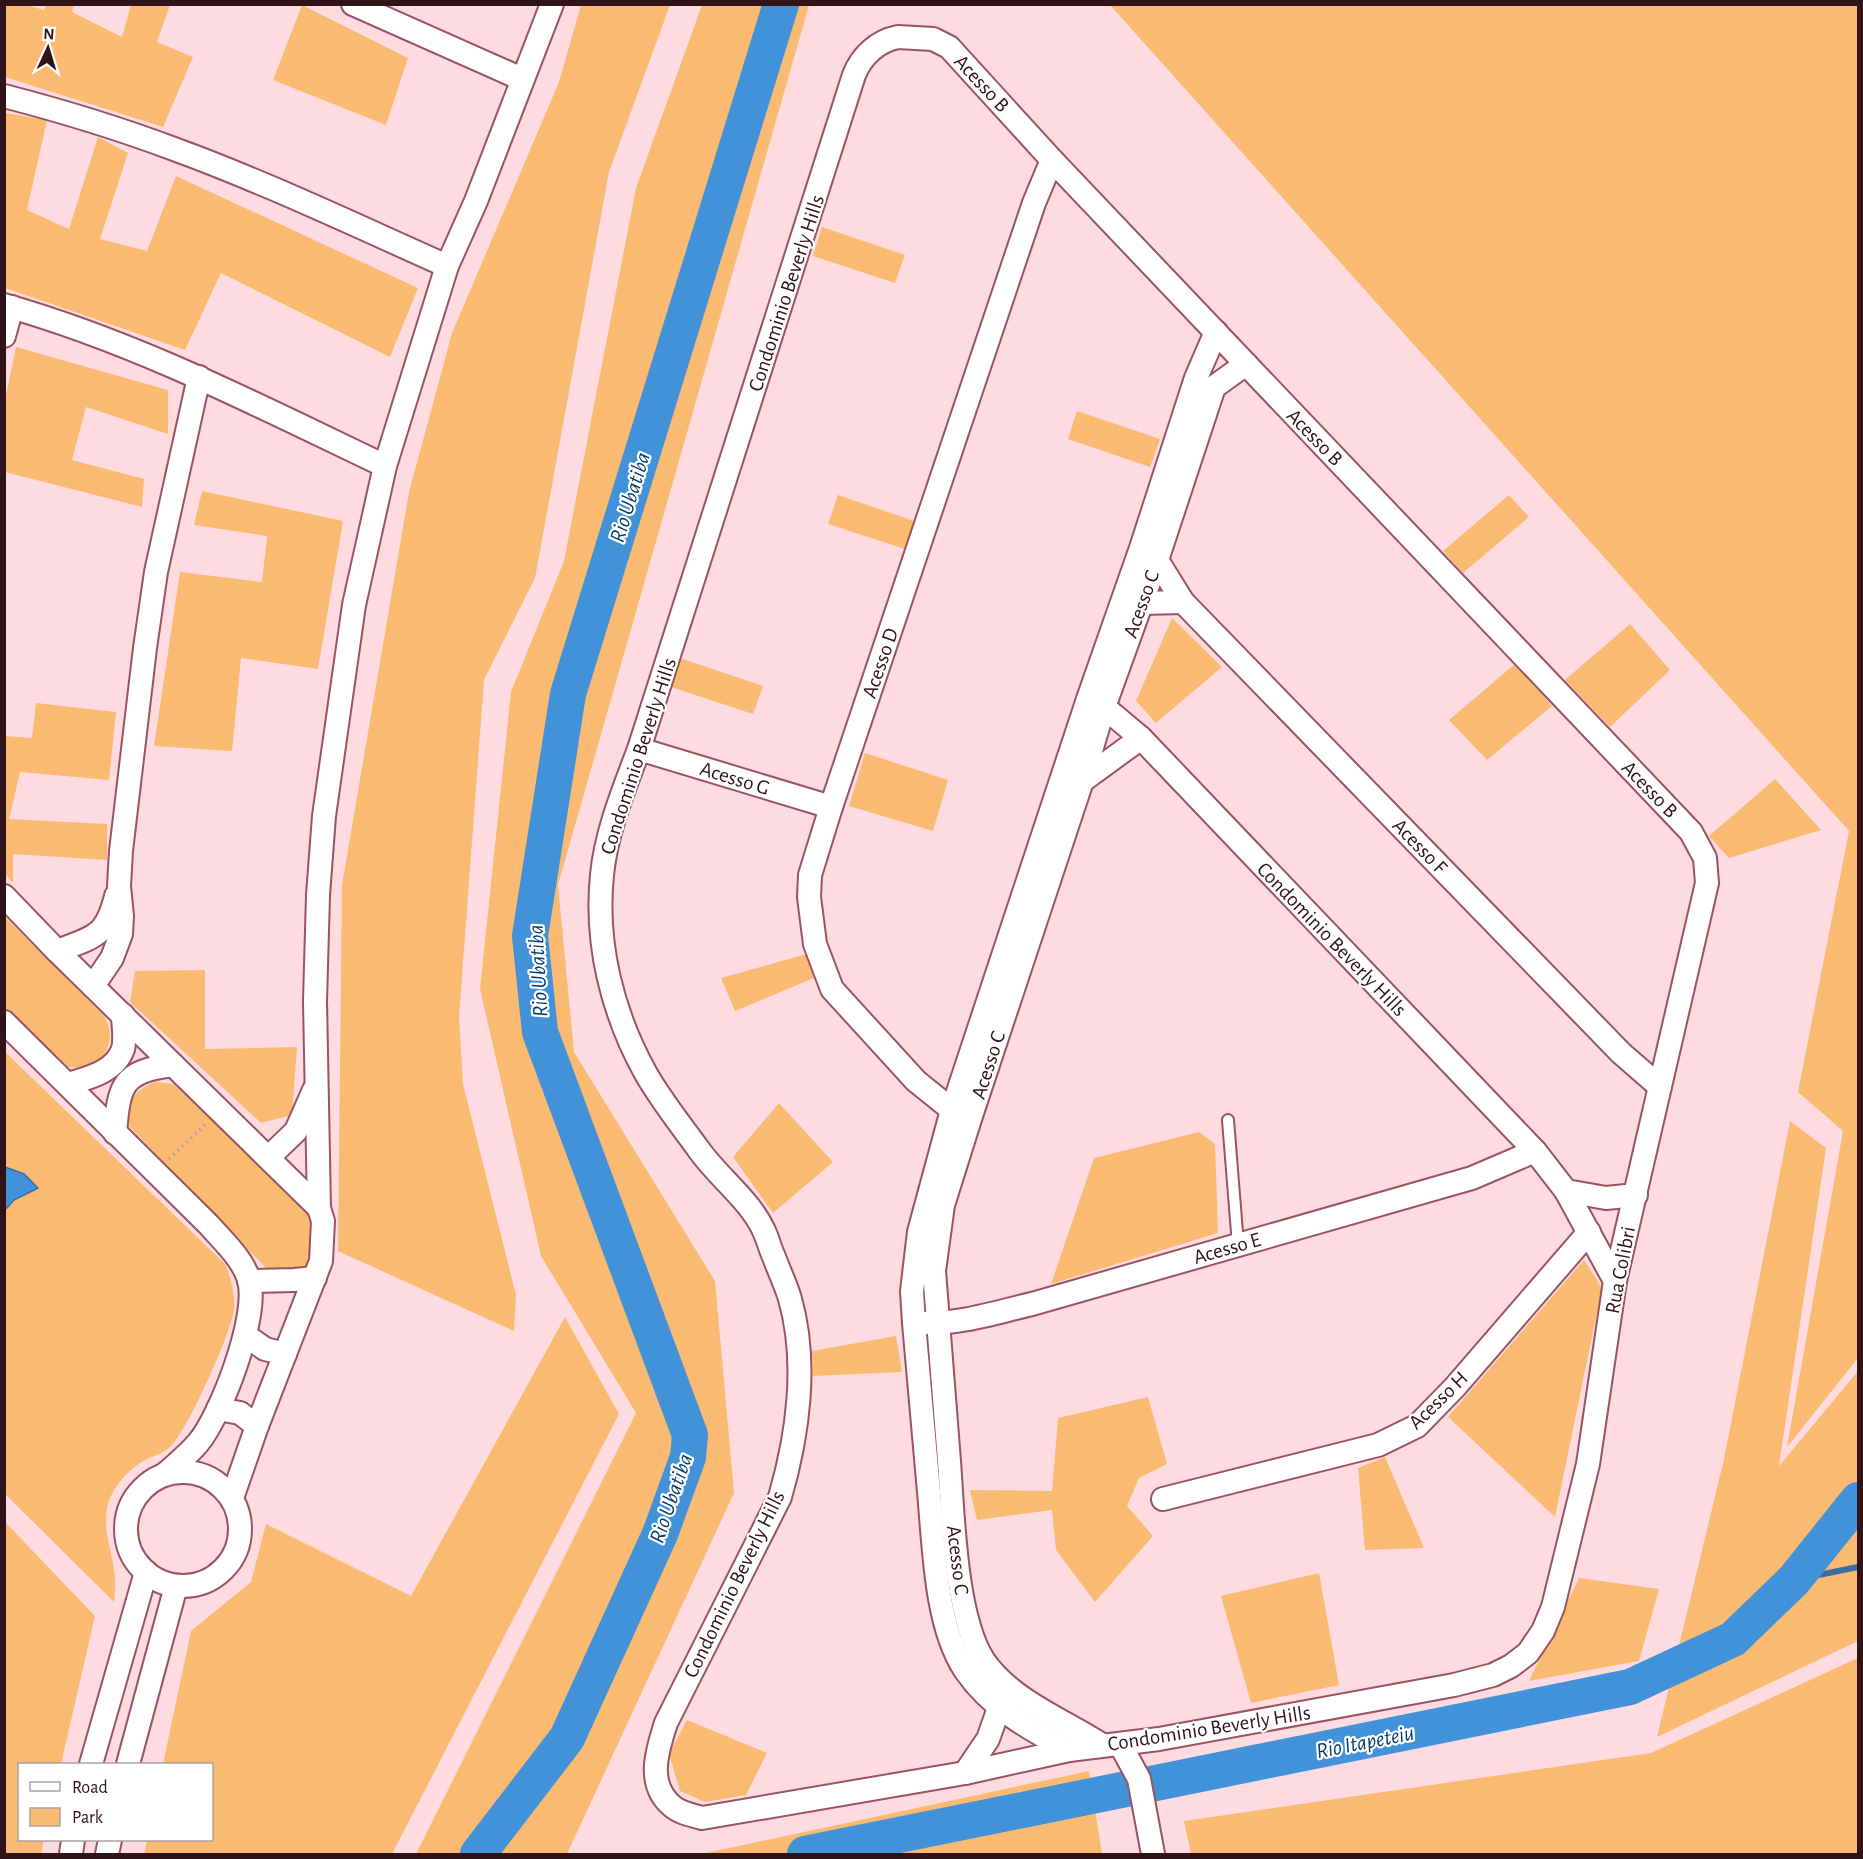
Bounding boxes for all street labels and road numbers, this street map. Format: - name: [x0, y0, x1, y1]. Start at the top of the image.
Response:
- street label: Acesso B: [950, 51, 1013, 116]
- street label: Condominio Beverly Hills: [745, 192, 828, 394]
- street label: Acesso B: [1283, 405, 1347, 470]
- street label: Acesso C: [1120, 568, 1163, 641]
- street label: Acesso D: [859, 626, 902, 701]
- street label: Condominio Beverly Hills: [597, 655, 680, 857]
- street label: Acesso B: [1618, 757, 1682, 822]
- street label: Acesso G: [698, 758, 772, 799]
- street label: Acesso F: [1388, 815, 1451, 879]
- street label: Condominio Beverly Hills: [1253, 858, 1410, 1020]
- street label: Acesso C: [968, 1029, 1009, 1102]
- street label: Rua Colibri: [1602, 1225, 1639, 1316]
- street label: Acesso E: [1191, 1229, 1263, 1268]
- street label: Acesso H: [1405, 1367, 1472, 1433]
- street label: Condominio Beverly Hills: [680, 1487, 789, 1681]
- street label: Acesso C: [943, 1524, 972, 1596]
- street label: Condominio Beverly Hills: [1106, 1702, 1312, 1755]

